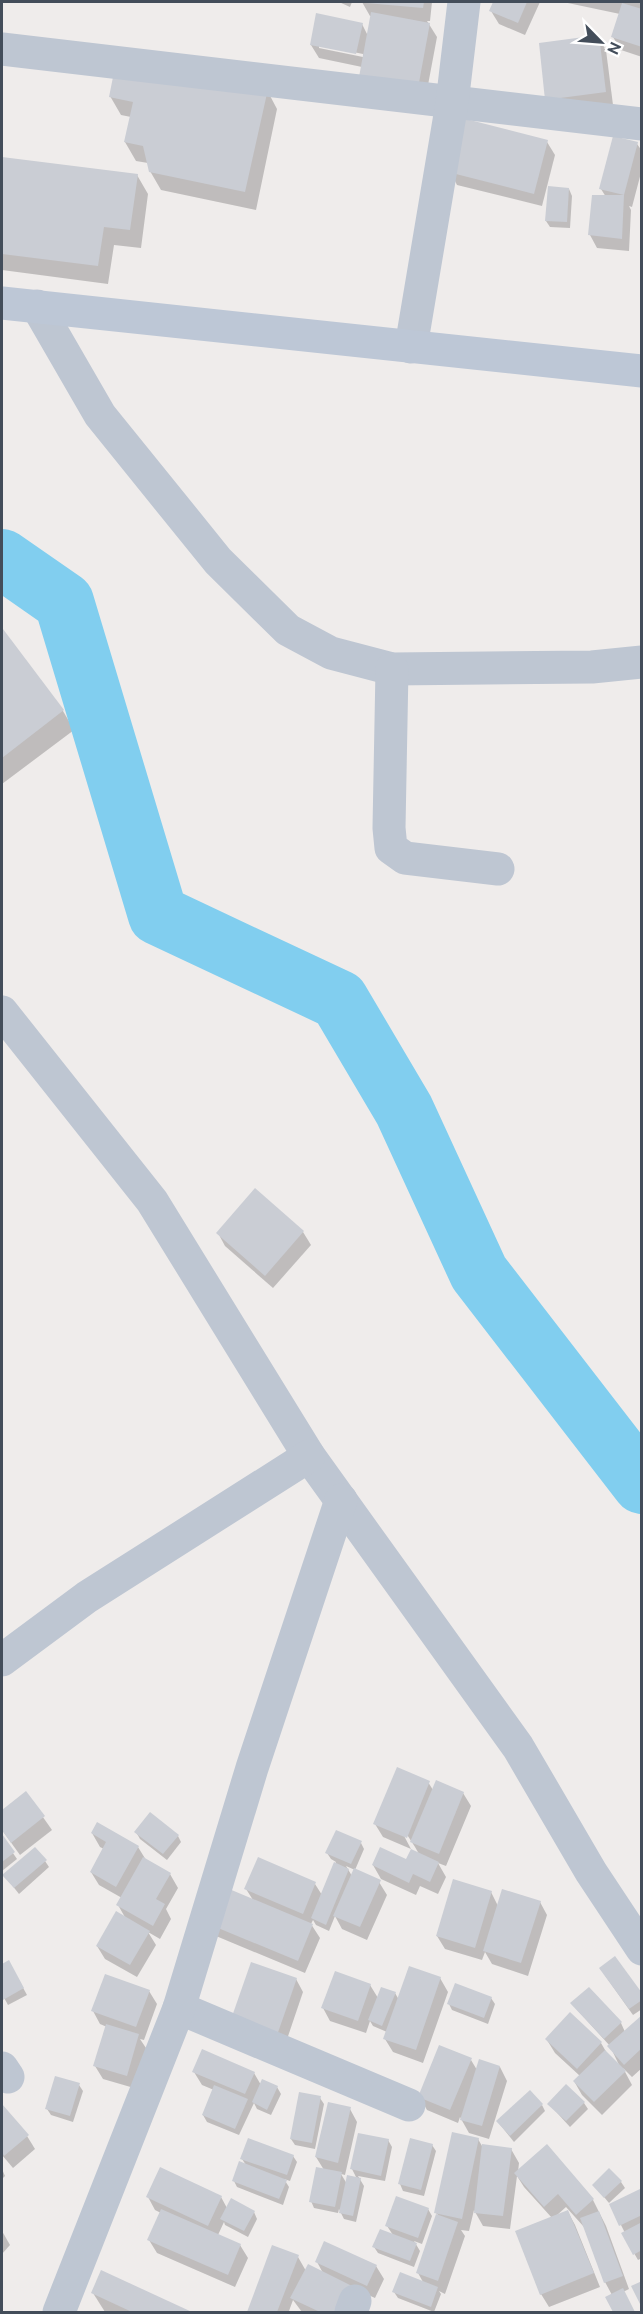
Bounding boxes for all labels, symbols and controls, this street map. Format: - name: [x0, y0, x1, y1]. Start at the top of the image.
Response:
- north arrow: [571, 12, 631, 72]
- text: N: [604, 39, 625, 58]

